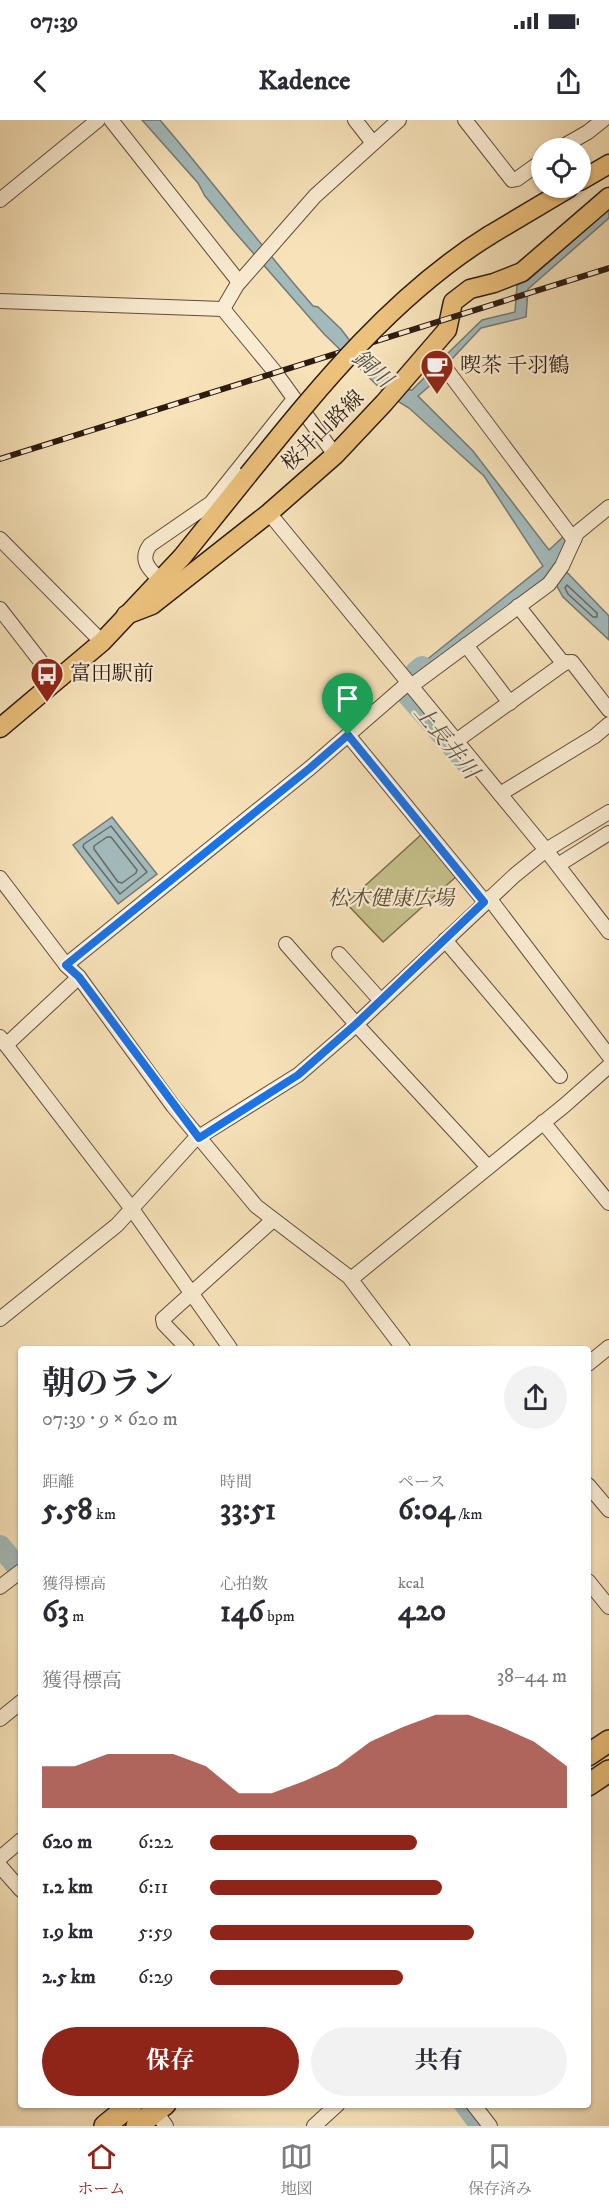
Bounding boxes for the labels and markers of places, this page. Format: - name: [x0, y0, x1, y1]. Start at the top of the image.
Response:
- cafe icon: 喫茶 千羽鶴: [419, 348, 455, 395]
- place label: 喫茶 千羽鶴: [460, 353, 570, 379]
- bus stop icon: 富田駅前: [29, 656, 65, 703]
- place label: 富田駅前: [70, 661, 154, 687]
- pin: [322, 673, 373, 735]

